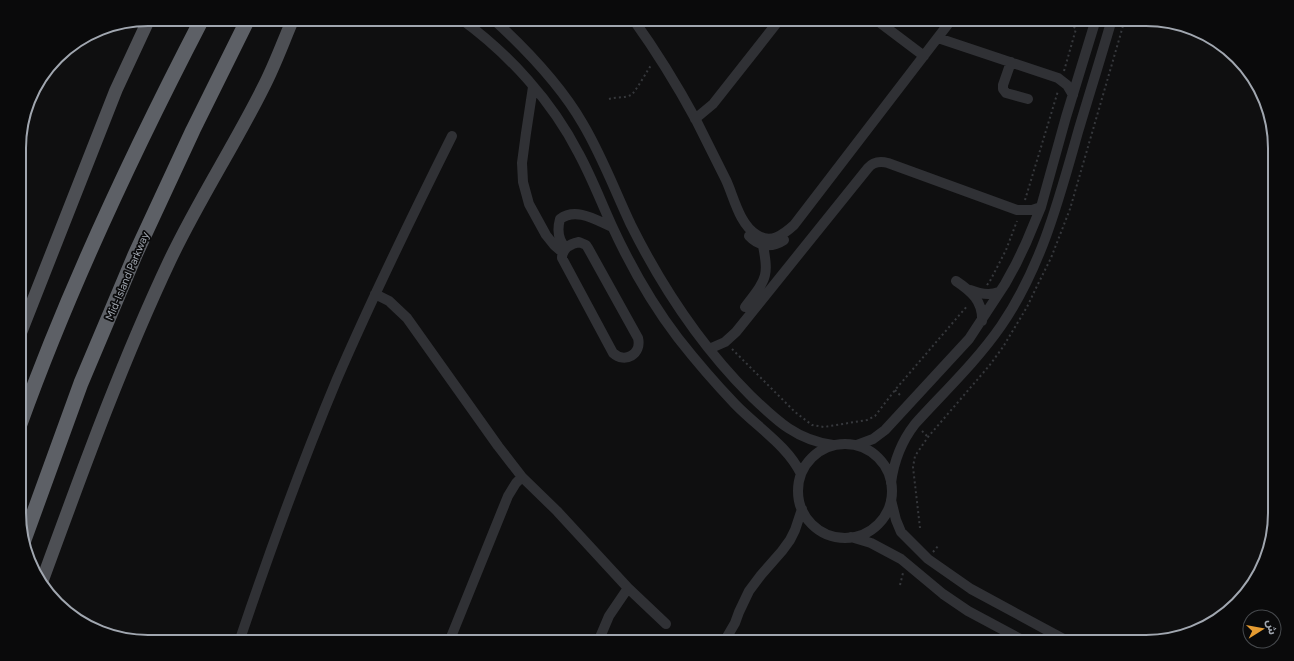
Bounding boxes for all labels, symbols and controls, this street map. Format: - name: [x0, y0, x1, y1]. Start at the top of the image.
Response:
- street label: Mid-Island Parkway: [103, 230, 152, 322]
- north arrow: [1242, 609, 1282, 649]
- text: ش: [1264, 619, 1279, 636]

